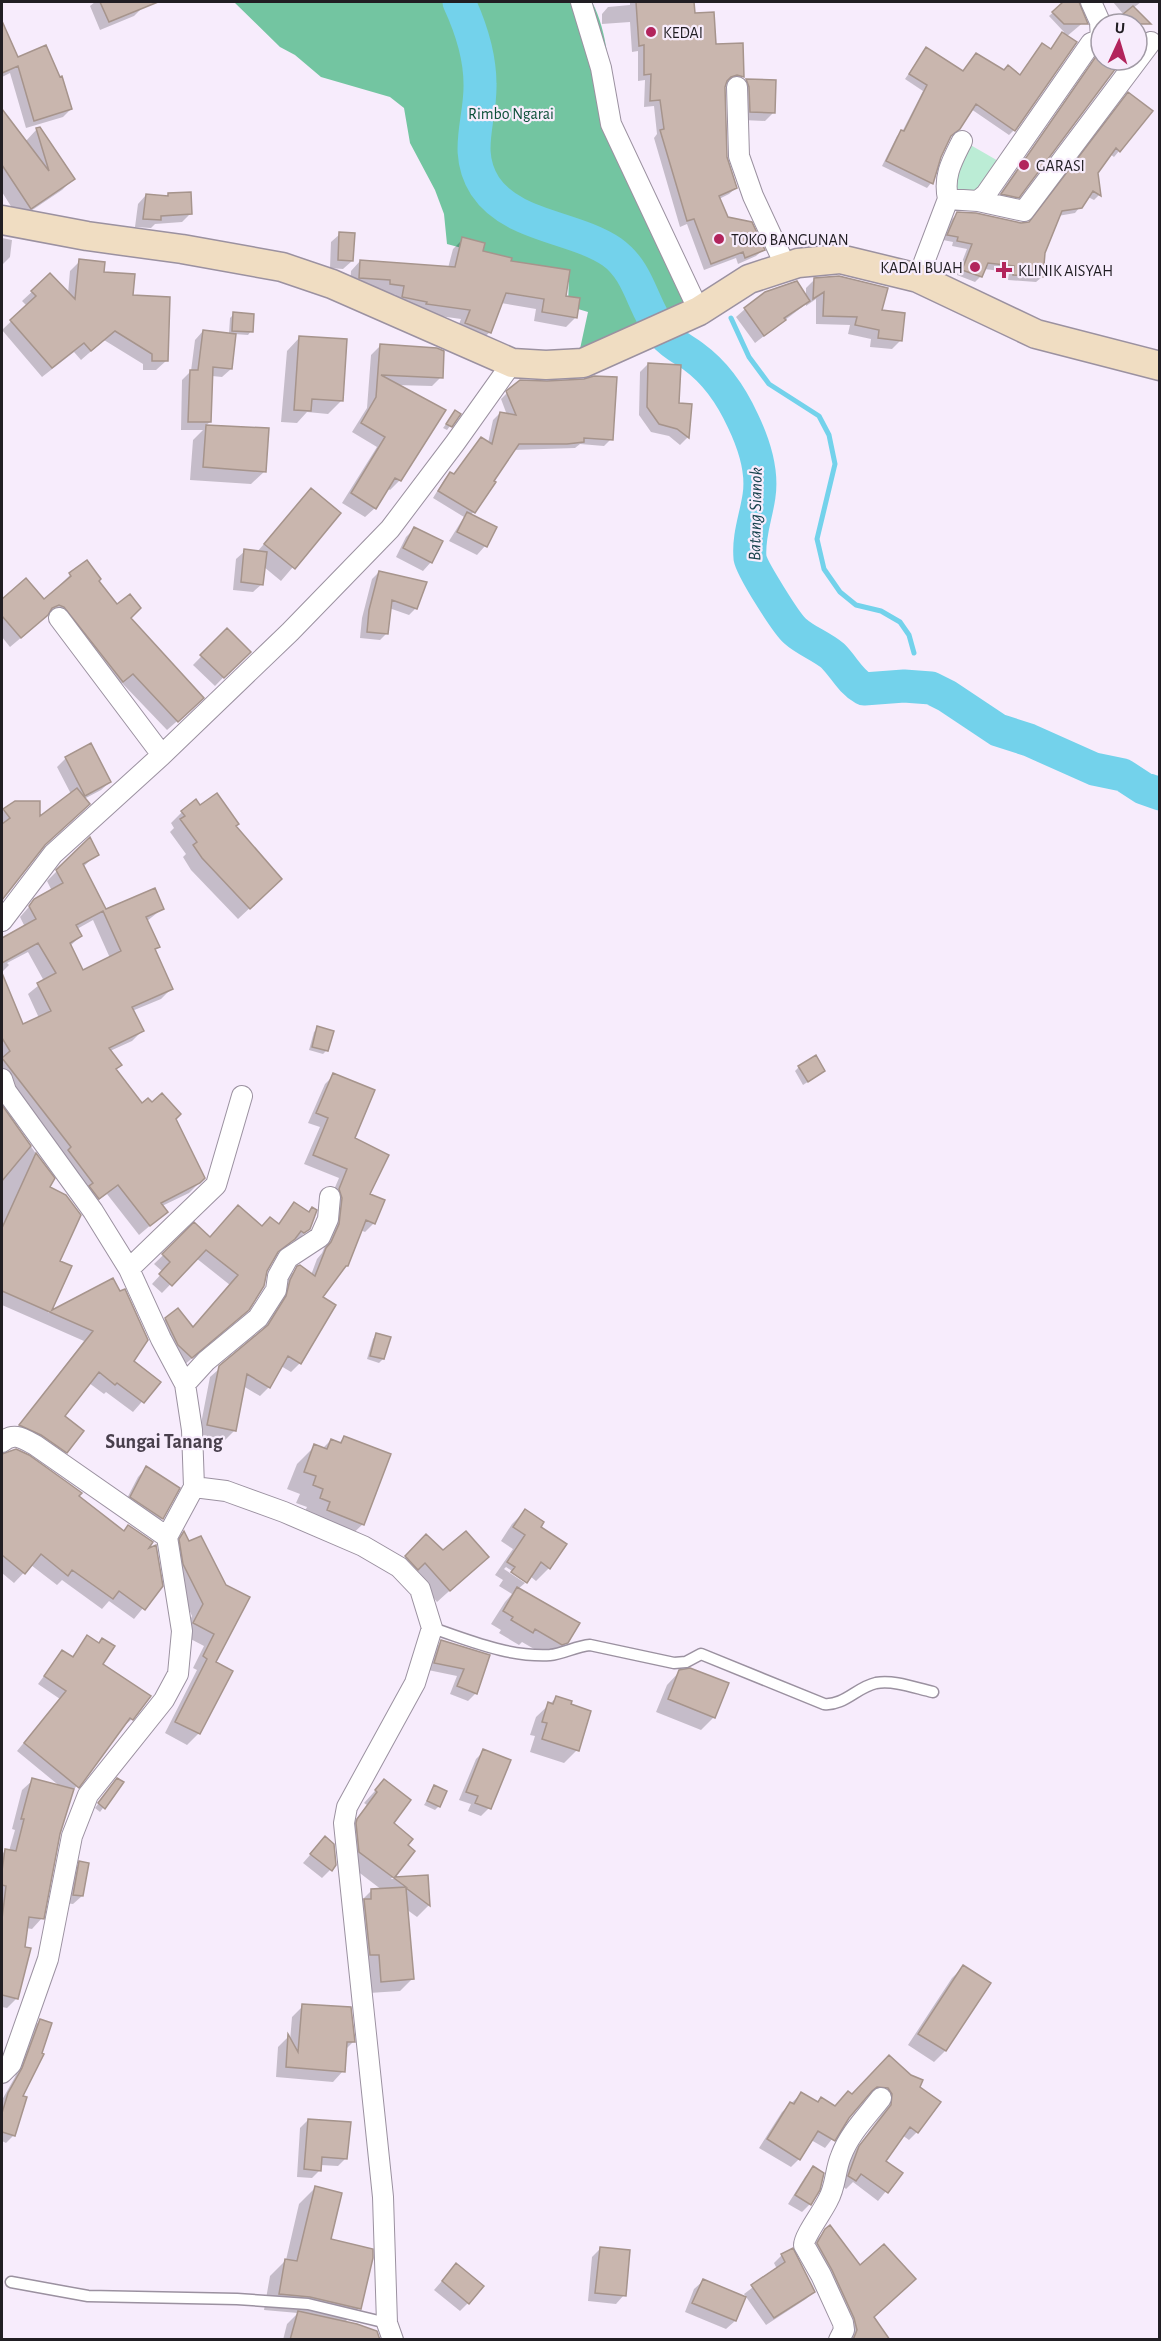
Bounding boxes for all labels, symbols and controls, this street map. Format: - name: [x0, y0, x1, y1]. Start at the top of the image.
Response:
- north arrow: [1089, 12, 1149, 72]
- text: U: [1114, 20, 1126, 36]
- marker: KEDAI: [644, 25, 658, 39]
- place label: KEDAI: [663, 25, 703, 41]
- park label: Rimbo Ngarai: [468, 106, 554, 122]
- marker: GARASI: [1017, 158, 1031, 172]
- place label: GARASI: [1036, 158, 1085, 174]
- marker: TOKO BANGUNAN: [712, 232, 726, 246]
- place label: TOKO BANGUNAN: [731, 232, 849, 248]
- place label: KADAI BUAH: [880, 260, 963, 276]
- marker: KADAI BUAH: [968, 260, 982, 274]
- marker: KLINIK AISYAH: [995, 261, 1013, 279]
- place label: KLINIK AISYAH: [1018, 263, 1113, 279]
- water label: Batang Sianok: [746, 467, 766, 561]
- district label: Sungai Tanang: [105, 1432, 224, 1452]

